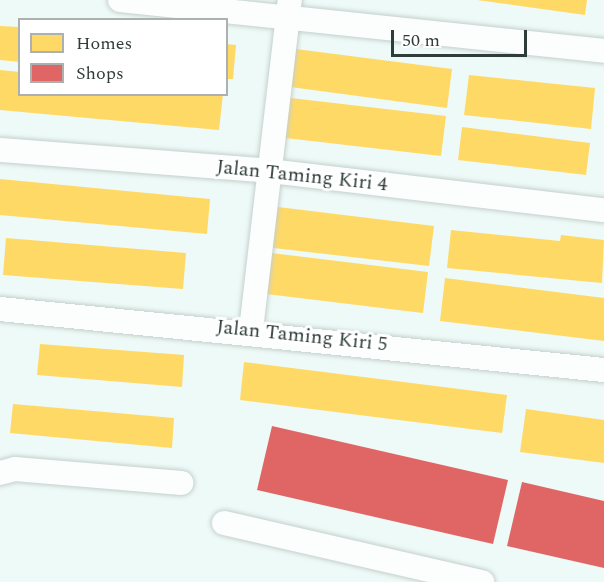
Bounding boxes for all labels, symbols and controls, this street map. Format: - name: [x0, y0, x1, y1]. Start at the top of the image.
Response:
- legend: [18, 18, 228, 96]
- scale bar: [394, 18, 530, 56]
- text: 50 m: [402, 27, 440, 54]
- text: Homes: [76, 30, 132, 57]
- text: Shops: [76, 60, 124, 87]
- street label: Jalan Taming Kiri 4: [215, 155, 389, 197]
- street label: Jalan Taming Kiri 5: [215, 315, 389, 357]

